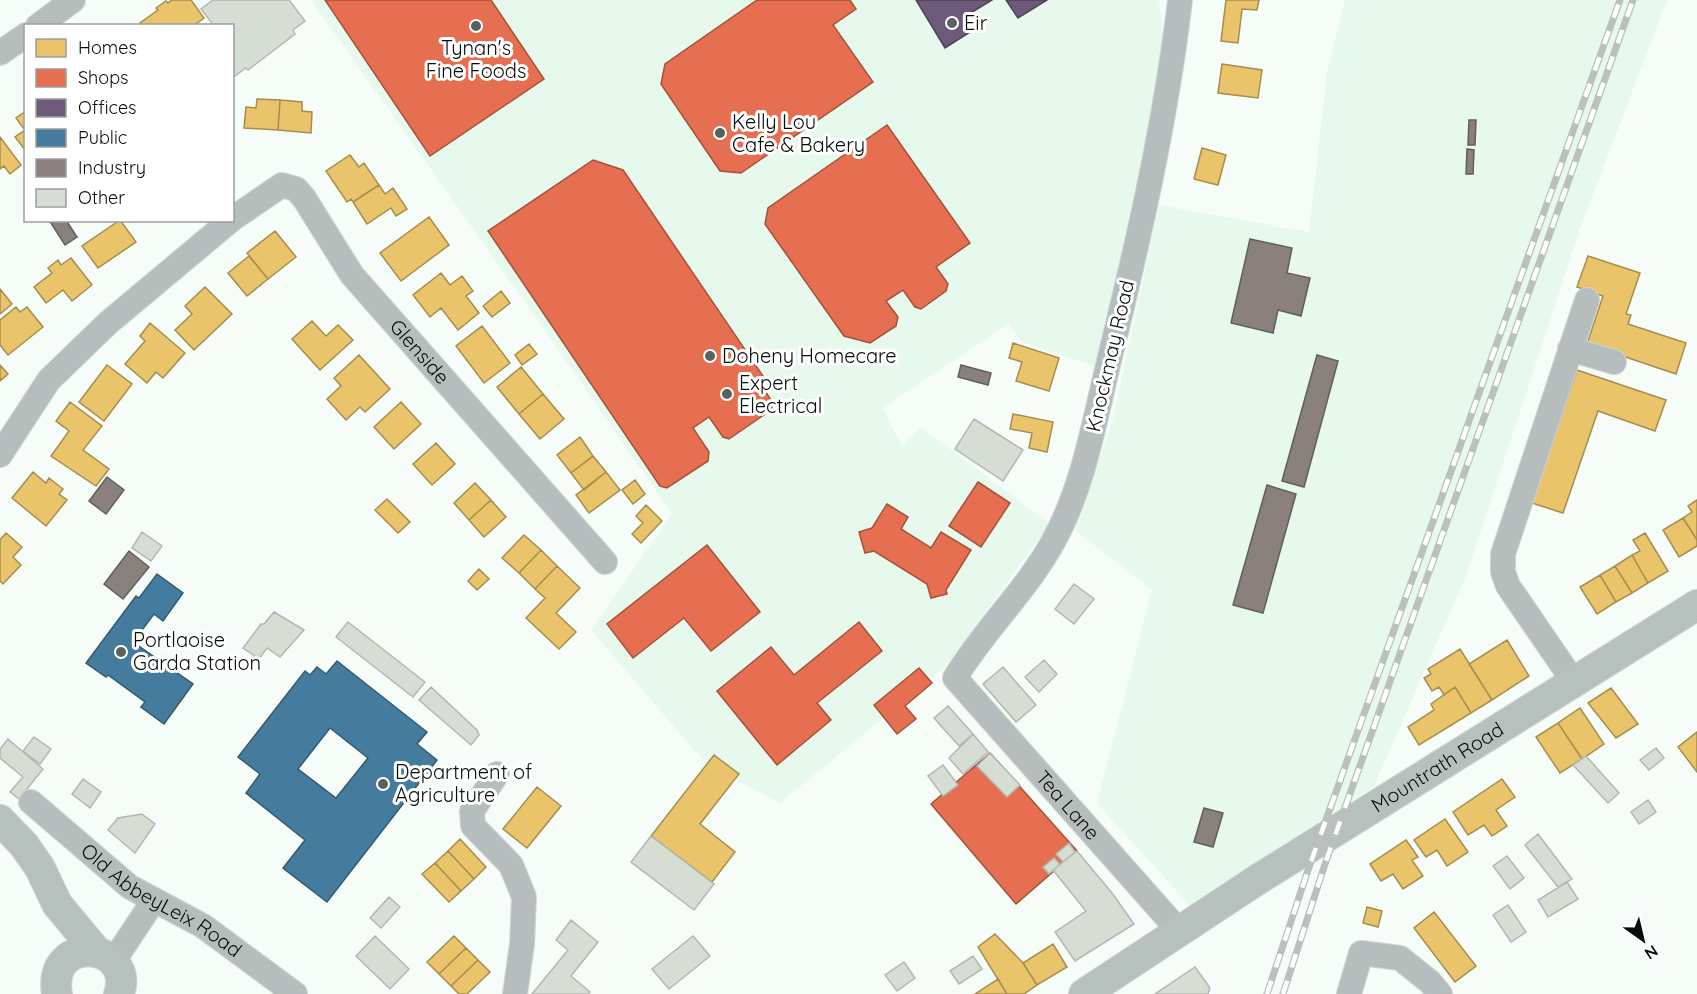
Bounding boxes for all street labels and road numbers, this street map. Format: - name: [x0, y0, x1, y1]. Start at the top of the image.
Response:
- street label: Knockmay Road: [1080, 278, 1139, 434]
- street label: Glenside: [385, 314, 455, 389]
- street label: Mountrath Road: [1366, 716, 1508, 817]
- street label: Tea Lane: [1031, 765, 1105, 845]
- street label: Old AbbeyLeix Road: [76, 838, 247, 962]

